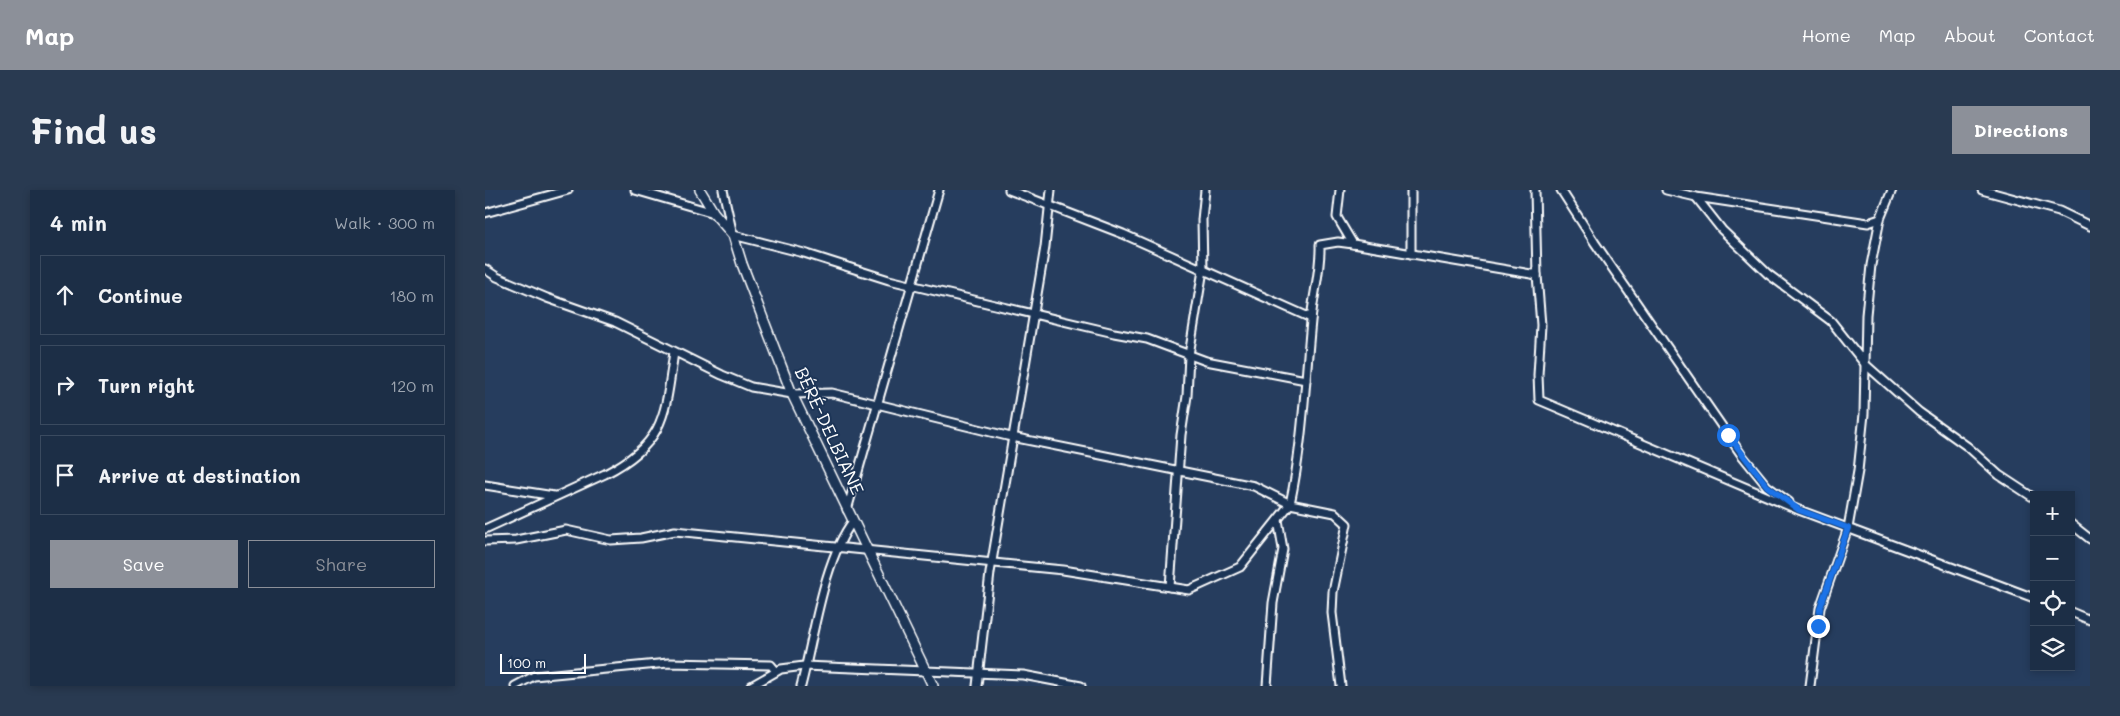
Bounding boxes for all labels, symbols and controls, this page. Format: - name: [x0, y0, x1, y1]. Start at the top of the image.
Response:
- text: Map: [25, 20, 74, 51]
- text: Home: [1802, 23, 1851, 47]
- text: Map: [1879, 23, 1915, 47]
- text: About: [1943, 23, 1996, 47]
- text: Contact: [2024, 23, 2095, 47]
- button: Directions: [1952, 106, 2090, 154]
- text: Find us: [30, 107, 157, 153]
- text: 4 min: [50, 209, 107, 236]
- text: Walk · 300 m: [334, 212, 435, 233]
- icon: ahead: [51, 281, 79, 309]
- text: Continue: [98, 283, 183, 308]
- text: 180 m: [389, 285, 434, 306]
- street label: BÉRÉ-DELBIANE: [790, 363, 870, 498]
- icon: right: [51, 371, 79, 399]
- text: Turn right: [98, 373, 195, 398]
- text: 120 m: [390, 375, 434, 396]
- route start: [1717, 424, 1740, 447]
- icon: arrive: [51, 461, 79, 489]
- text: Arrive at destination: [98, 463, 301, 488]
- map controls: [2030, 491, 2075, 671]
- button: +: [2030, 491, 2075, 536]
- button: −: [2030, 536, 2075, 581]
- button: Save: [50, 540, 238, 588]
- button: Share: [248, 540, 435, 588]
- button: locate: [2030, 581, 2075, 626]
- route end: [1807, 615, 1830, 638]
- button: layers: [2030, 626, 2075, 671]
- scale bar: [500, 651, 586, 674]
- text: 100 m: [507, 653, 546, 672]

